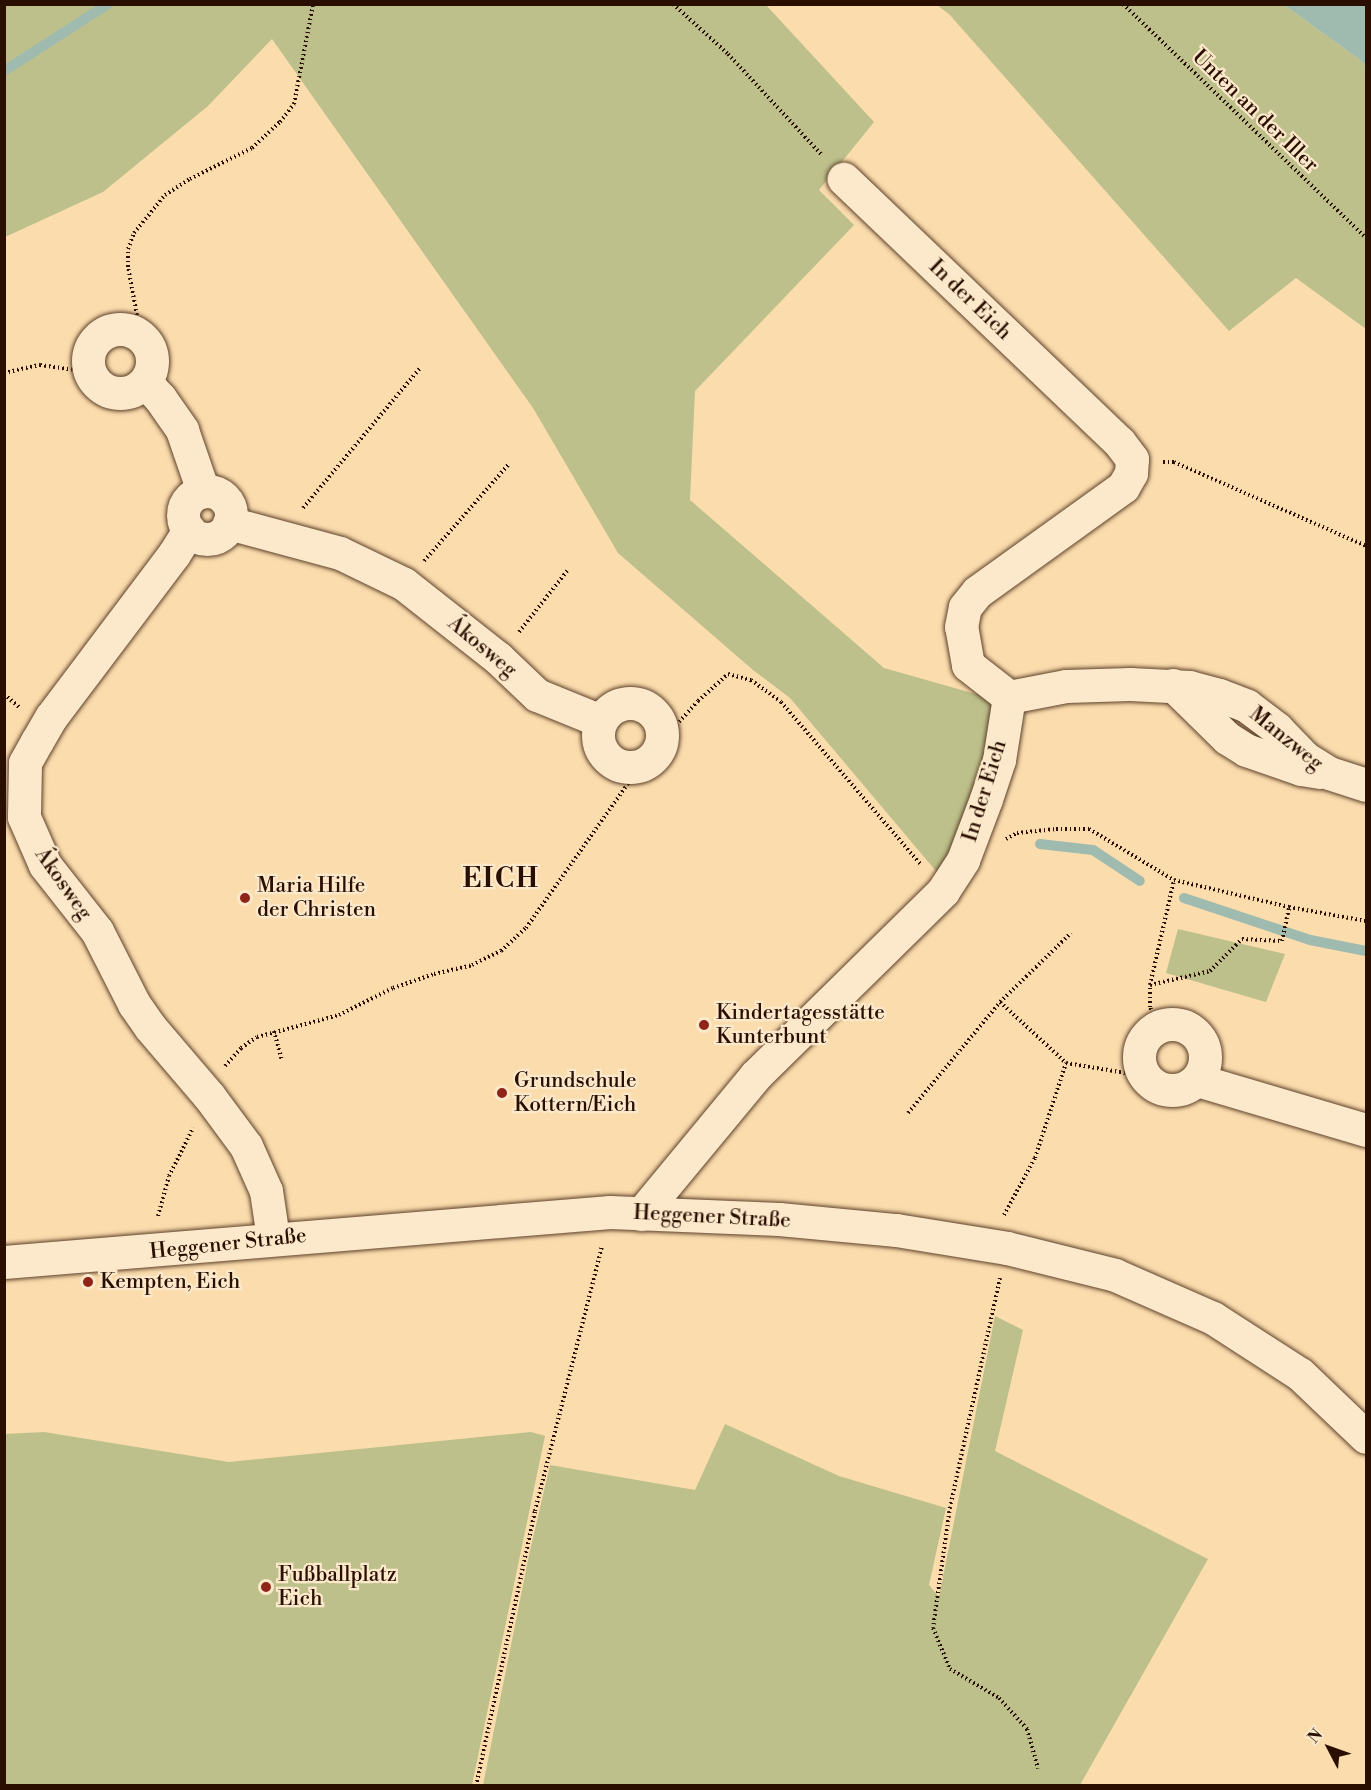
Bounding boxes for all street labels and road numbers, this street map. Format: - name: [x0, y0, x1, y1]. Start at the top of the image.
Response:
- street label: Unten an der Iller: [1187, 44, 1323, 178]
- street label: In der Eich: [923, 254, 1017, 346]
- street label: Ákosweg: [442, 611, 522, 683]
- street label: Manzweg: [1244, 702, 1328, 776]
- street label: In der Eich: [958, 737, 1012, 845]
- street label: Ákosweg: [29, 843, 97, 925]
- street label: Heggener Straße: [633, 1200, 791, 1234]
- street label: Heggener Straße: [148, 1223, 308, 1265]

